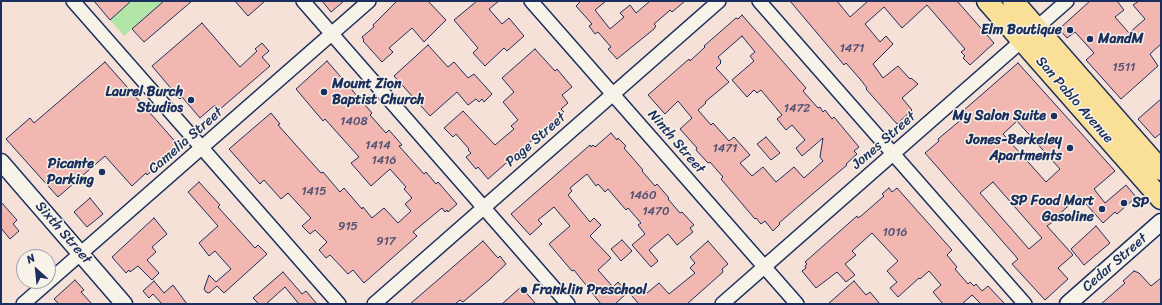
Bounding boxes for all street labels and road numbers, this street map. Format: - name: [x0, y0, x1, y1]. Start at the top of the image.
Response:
- street label: San Pablo Avenue: [1032, 53, 1116, 147]
- street label: Camelia Street: [145, 104, 227, 178]
- street label: Ninth Street: [644, 107, 708, 177]
- street label: Page Street: [503, 109, 569, 171]
- street label: Jones Street: [849, 109, 919, 173]
- street label: Sixth Street: [31, 198, 95, 268]
- street label: Cedar Street: [1079, 230, 1151, 296]

